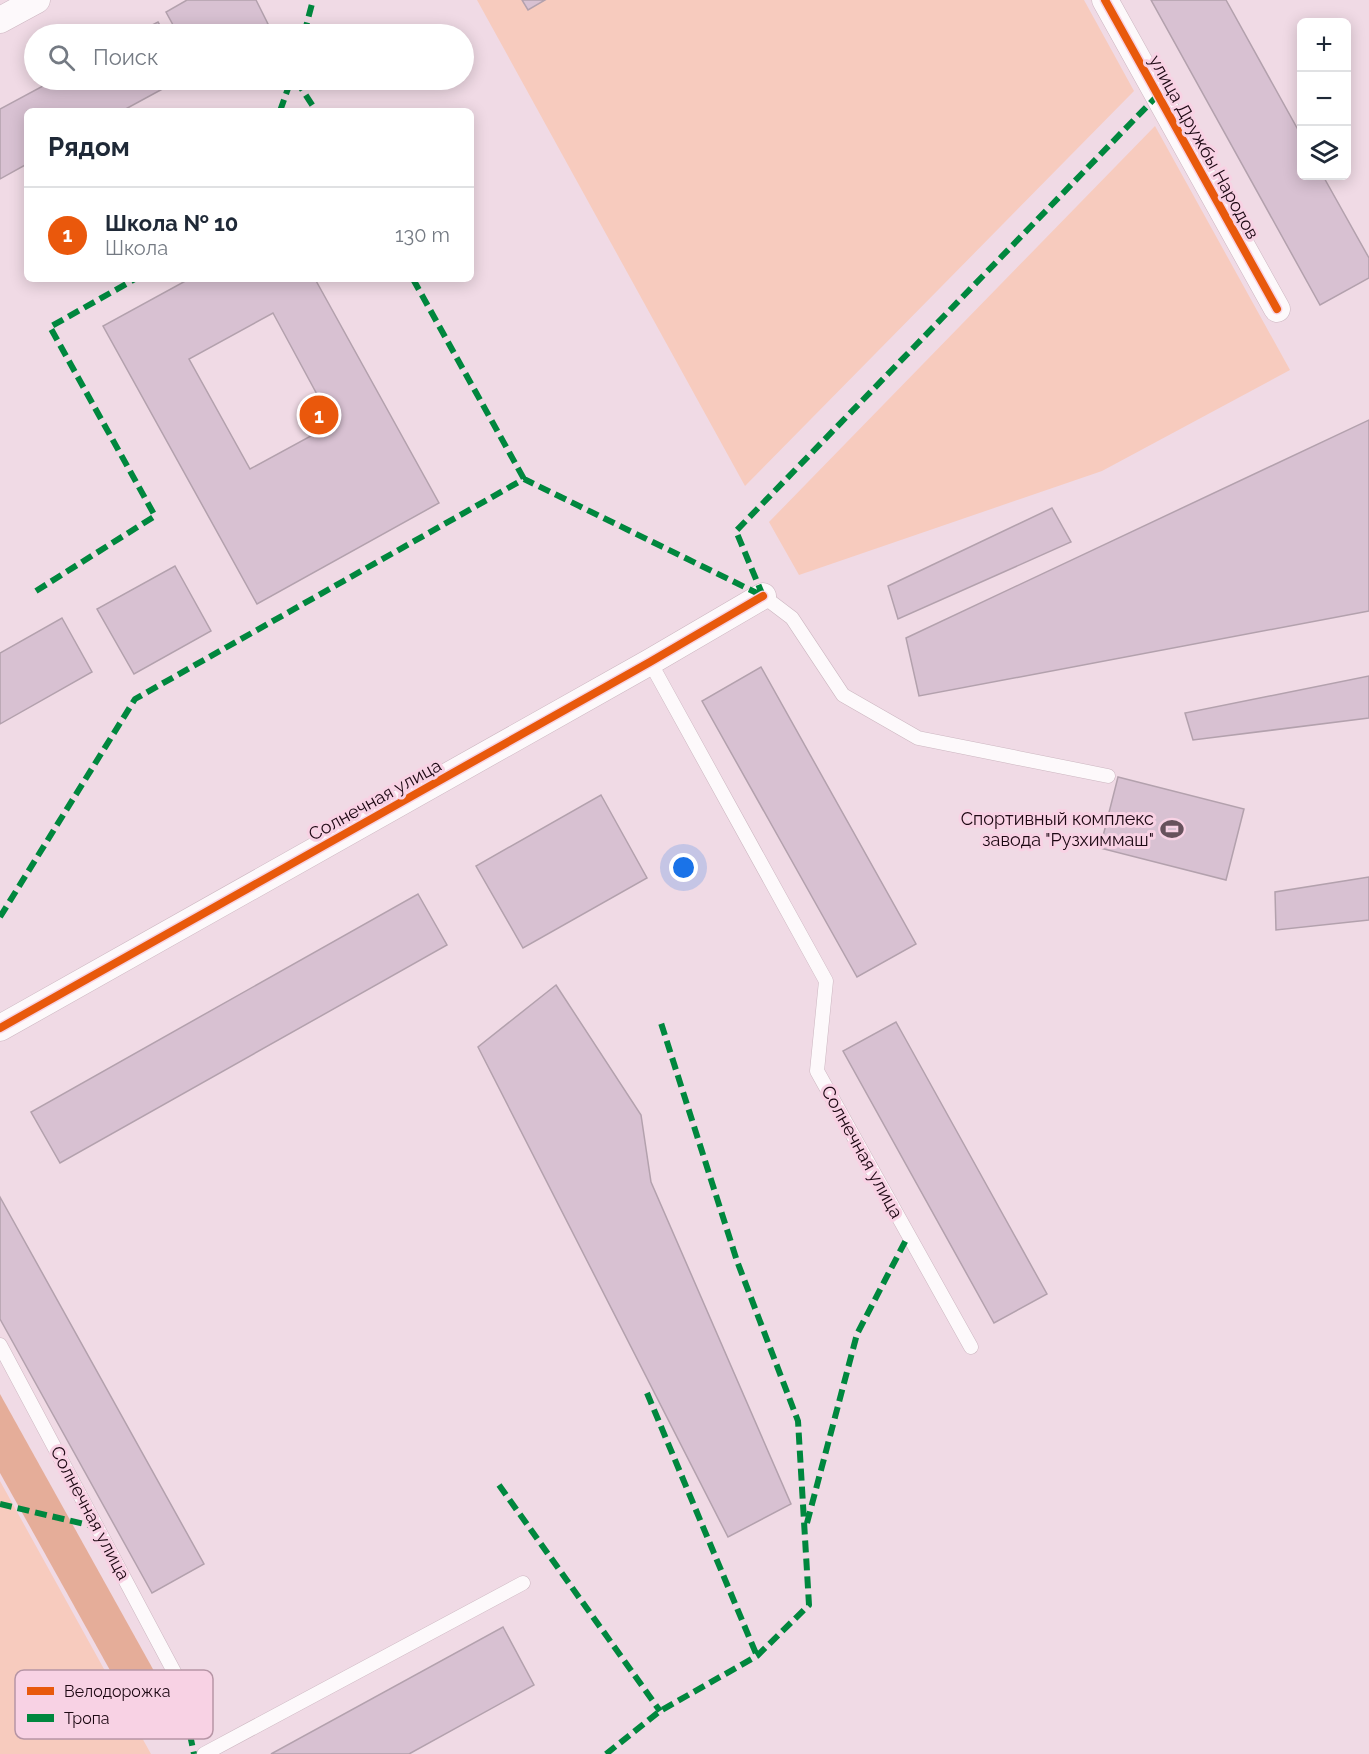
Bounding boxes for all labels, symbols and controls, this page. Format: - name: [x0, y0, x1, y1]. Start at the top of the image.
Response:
- map controls: [1297, 18, 1351, 180]
- button: +: [1297, 18, 1351, 72]
- search box: [24, 24, 474, 90]
- icon: search: [45, 41, 78, 74]
- text: Поиск: [93, 44, 158, 70]
- street label: улица Дружбы Народов: [1145, 51, 1264, 242]
- button: −: [1297, 72, 1351, 126]
- button: layers: [1297, 126, 1351, 180]
- text: Рядом: [48, 132, 130, 162]
- text: Школа № 10: [105, 210, 238, 236]
- text: 1: [63, 223, 72, 247]
- text: 130 m: [395, 223, 450, 247]
- text: Школа: [105, 236, 168, 260]
- pin: 1: [300, 392, 338, 438]
- street label: Солнечная улица: [305, 754, 445, 845]
- place label: Спортивный комплекс завода "Рузхиммаш": [961, 808, 1154, 850]
- sports icon: Спортивный комплекс завода "Рузхиммаш": [1159, 816, 1185, 842]
- your location: [669, 853, 698, 882]
- street label: Солнечная улица: [817, 1082, 908, 1222]
- street label: Солнечная улица: [46, 1442, 135, 1583]
- legend: [15, 1670, 213, 1739]
- text: Велодорожка: [64, 1682, 171, 1701]
- text: Тропа: [64, 1709, 110, 1728]

